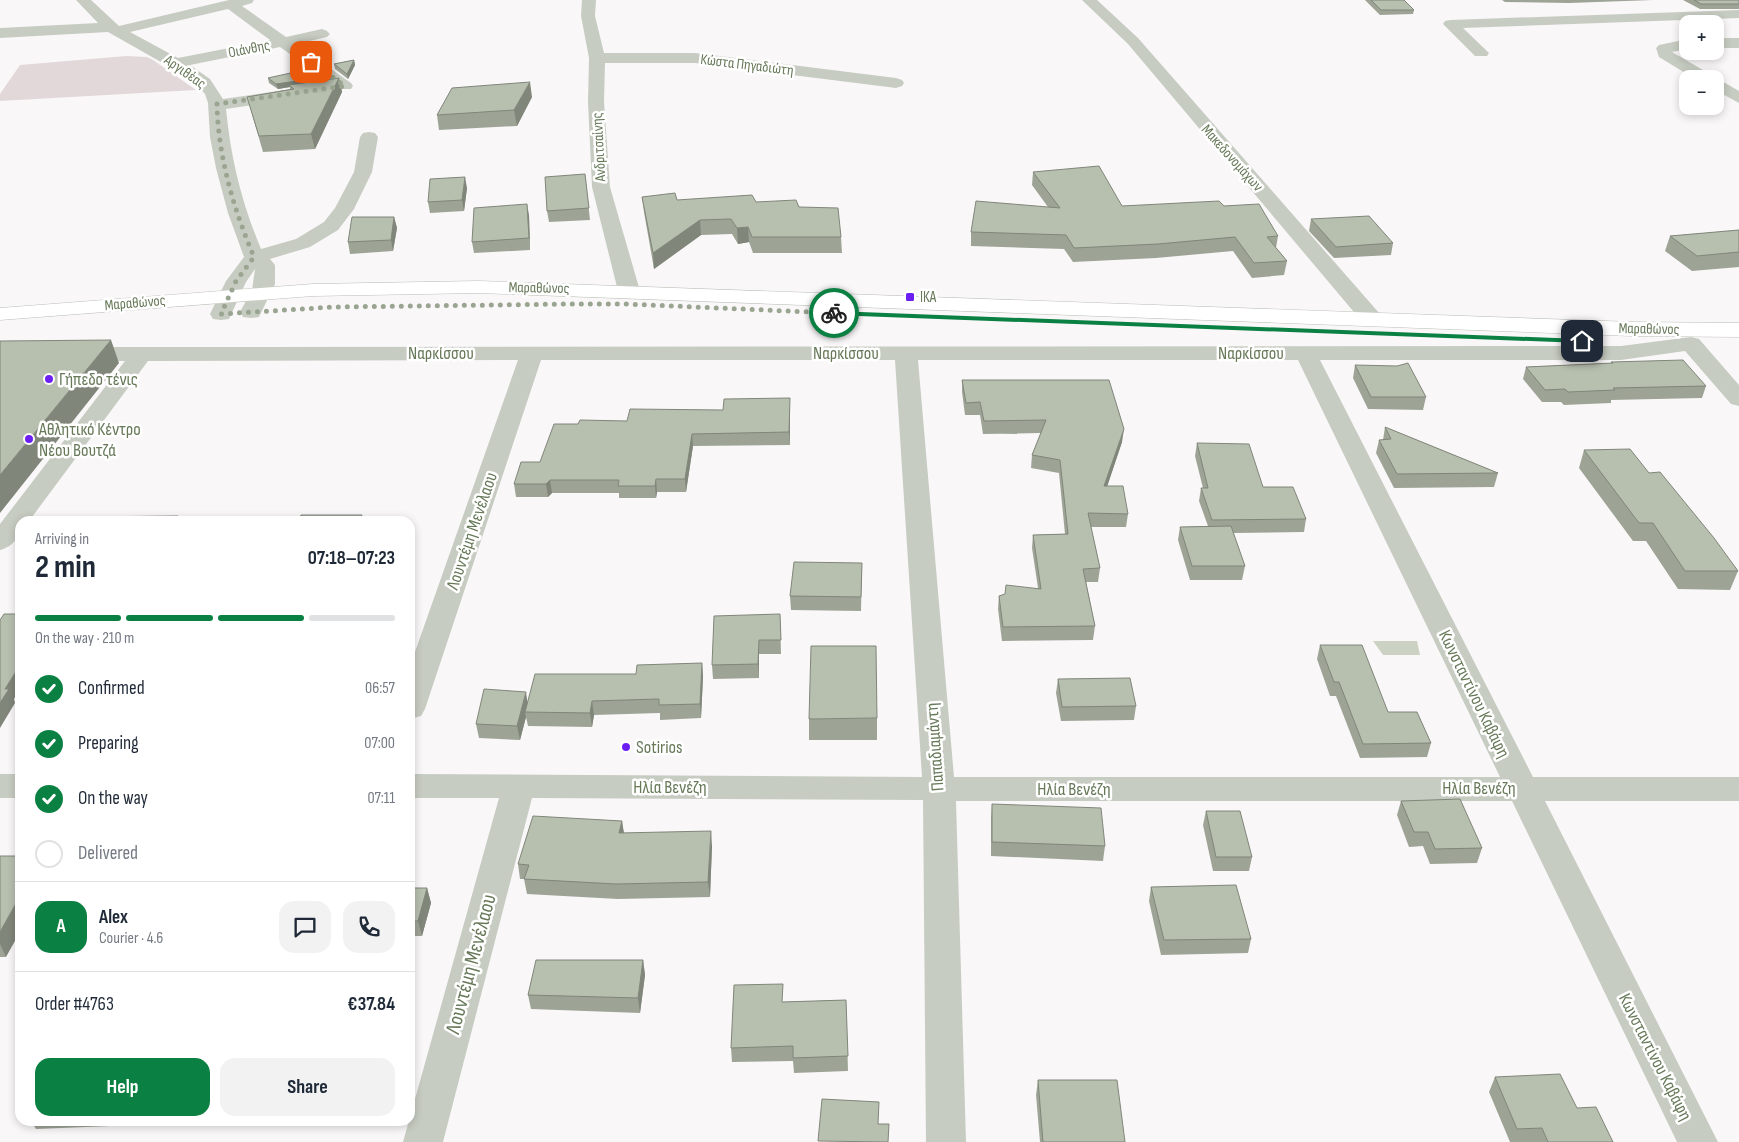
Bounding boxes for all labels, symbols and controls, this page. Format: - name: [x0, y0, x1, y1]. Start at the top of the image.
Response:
- map controls: [1679, 15, 1724, 115]
- button: +: [1679, 15, 1724, 60]
- street label: Οιάνθης: [227, 36, 272, 62]
- pin: [290, 41, 332, 83]
- icon: bag: [297, 48, 325, 76]
- street label: Αργιθέας: [160, 50, 210, 93]
- street label: Κώστα Πηγαδιώτη: [699, 50, 795, 80]
- button: −: [1679, 70, 1724, 115]
- street label: Ανδριτσαίνης: [588, 112, 610, 183]
- street label: Μακεδονομάχων: [1197, 121, 1267, 195]
- street label: Μαραθώνος: [508, 278, 570, 298]
- courier: [809, 288, 859, 338]
- place label: ΙΚΑ: [920, 288, 937, 307]
- street label: Μαραθώνος: [104, 291, 166, 315]
- marker: ΙΚΑ: [904, 291, 916, 303]
- icon: bike: [820, 299, 848, 327]
- street label: Μαραθώνος: [1618, 319, 1680, 339]
- pin: [1561, 320, 1603, 362]
- icon: home: [1568, 327, 1596, 355]
- street label: Ναρκίσσου: [408, 343, 474, 364]
- street label: Ναρκίσσου: [813, 343, 879, 364]
- street label: Ναρκίσσου: [1218, 343, 1284, 364]
- place label: Γήπεδο τένις: [59, 369, 138, 390]
- marker: Γήπεδο τένις: [43, 373, 55, 385]
- place label: Αθλητικό Κέντρο Νέου Βουτζά: [38, 419, 141, 461]
- marker: Αθλητικό Κέντρο Νέου Βουτζά: [23, 433, 35, 445]
- street label: Λουντέμη Μενέλαου: [442, 470, 502, 593]
- text: Arriving in: [35, 530, 89, 549]
- text: 07:18–07:23: [308, 547, 395, 570]
- text: 2 min: [35, 548, 96, 587]
- street label: Κωνσταντίνου Καβάφη: [1434, 627, 1514, 761]
- text: On the way · 210 m: [35, 629, 134, 648]
- icon: check: [35, 675, 63, 703]
- text: Confirmed: [78, 677, 145, 700]
- text: 06:57: [365, 679, 395, 698]
- street label: Παπαδιαμάντη: [921, 702, 949, 792]
- icon: check: [35, 730, 63, 758]
- text: Preparing: [78, 732, 139, 755]
- text: 07:00: [364, 734, 395, 753]
- place label: Sotirios: [636, 737, 682, 758]
- marker: Sotirios: [620, 741, 632, 753]
- street label: Ηλία Βενέζη: [633, 777, 707, 798]
- street label: Ηλία Βενέζη: [1442, 778, 1516, 799]
- street label: Ηλία Βενέζη: [1037, 779, 1111, 800]
- icon: check: [35, 785, 63, 813]
- text: On the way: [78, 787, 148, 810]
- text: 07:11: [367, 789, 395, 808]
- text: Delivered: [78, 842, 138, 865]
- street label: Λουντέμη Μενέλαου: [440, 892, 502, 1037]
- button: chat: [279, 901, 331, 953]
- button: phone: [343, 901, 395, 953]
- text: Alex: [99, 906, 128, 929]
- text: A: [56, 915, 66, 938]
- text: Courier · 4.6: [99, 929, 163, 948]
- street label: Κωνσταντίνου Καβάφη: [1614, 990, 1696, 1124]
- text: Order #4763: [35, 993, 114, 1016]
- text: €37.84: [348, 993, 395, 1016]
- button: Help: [35, 1058, 210, 1116]
- button: Share: [220, 1058, 395, 1116]

